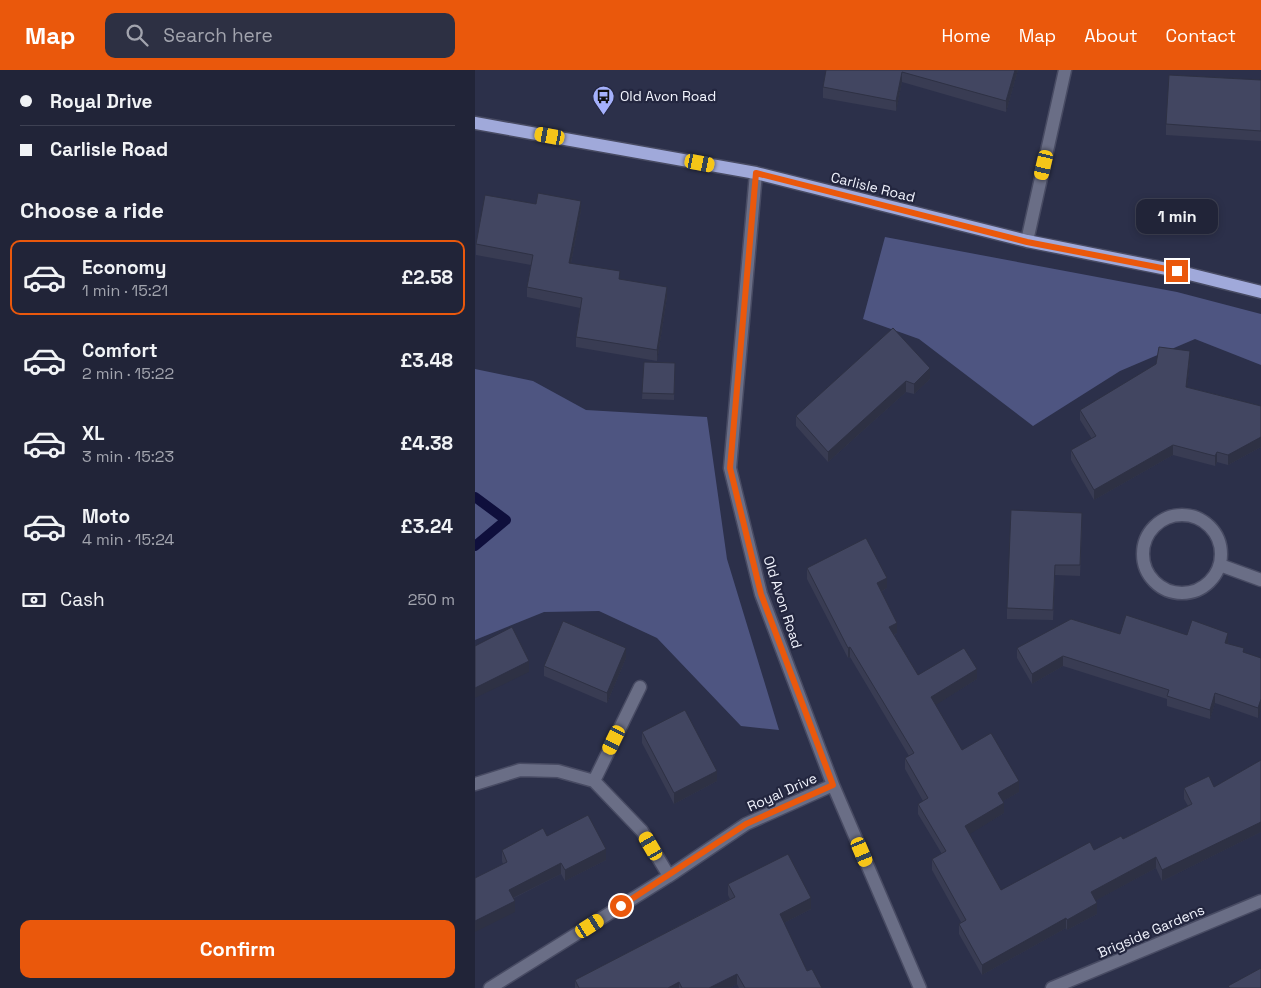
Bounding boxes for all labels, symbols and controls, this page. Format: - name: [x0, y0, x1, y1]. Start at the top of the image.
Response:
- search box: [105, 13, 455, 58]
- text: Map: [25, 20, 75, 51]
- icon: search: [123, 21, 151, 49]
- text: Search here: [163, 23, 273, 48]
- text: Home: [942, 24, 991, 47]
- text: Map: [1019, 24, 1056, 47]
- text: About: [1084, 24, 1138, 47]
- text: Contact: [1166, 24, 1236, 47]
- bus stop icon: Old Avon Road: [592, 84, 616, 115]
- place label: Old Avon Road: [620, 87, 716, 105]
- text: Royal Drive: [50, 89, 153, 114]
- car: [533, 126, 566, 146]
- text: Carlisle Road: [50, 137, 168, 162]
- car: [1033, 149, 1054, 181]
- car: [683, 153, 716, 173]
- street label: Carlisle Road: [829, 168, 917, 206]
- text: Choose a ride: [20, 196, 164, 224]
- callout: 1 min: [1136, 198, 1218, 234]
- text: 1 min: [1157, 206, 1197, 227]
- icon: car: [22, 255, 67, 300]
- text: Economy: [82, 255, 166, 280]
- route end: [1166, 260, 1188, 282]
- text: £2.58: [401, 265, 453, 290]
- text: 1 min · 15:21: [82, 280, 168, 301]
- icon: car: [22, 338, 67, 383]
- text: Comfort: [82, 338, 158, 363]
- text: £3.48: [400, 348, 453, 373]
- text: 2 min · 15:22: [82, 363, 174, 384]
- icon: car: [22, 421, 67, 466]
- text: XL: [82, 421, 105, 446]
- text: £4.38: [400, 431, 453, 456]
- text: 3 min · 15:23: [82, 446, 174, 467]
- icon: car: [22, 504, 67, 549]
- text: Moto: [82, 504, 130, 529]
- text: £3.24: [401, 514, 453, 539]
- text: 4 min · 15:24: [82, 529, 174, 550]
- street label: Old Avon Road: [760, 553, 806, 651]
- icon: cash: [20, 586, 48, 614]
- text: Cash: [60, 587, 105, 612]
- text: 250 m: [408, 589, 455, 610]
- car: [600, 723, 627, 757]
- street label: Royal Drive: [744, 769, 820, 815]
- car: [637, 829, 664, 863]
- car: [849, 835, 874, 869]
- route start: [610, 895, 632, 917]
- street label: Brigside Gardens: [1095, 900, 1207, 962]
- car: [573, 912, 606, 940]
- button: Confirm: [20, 920, 455, 978]

